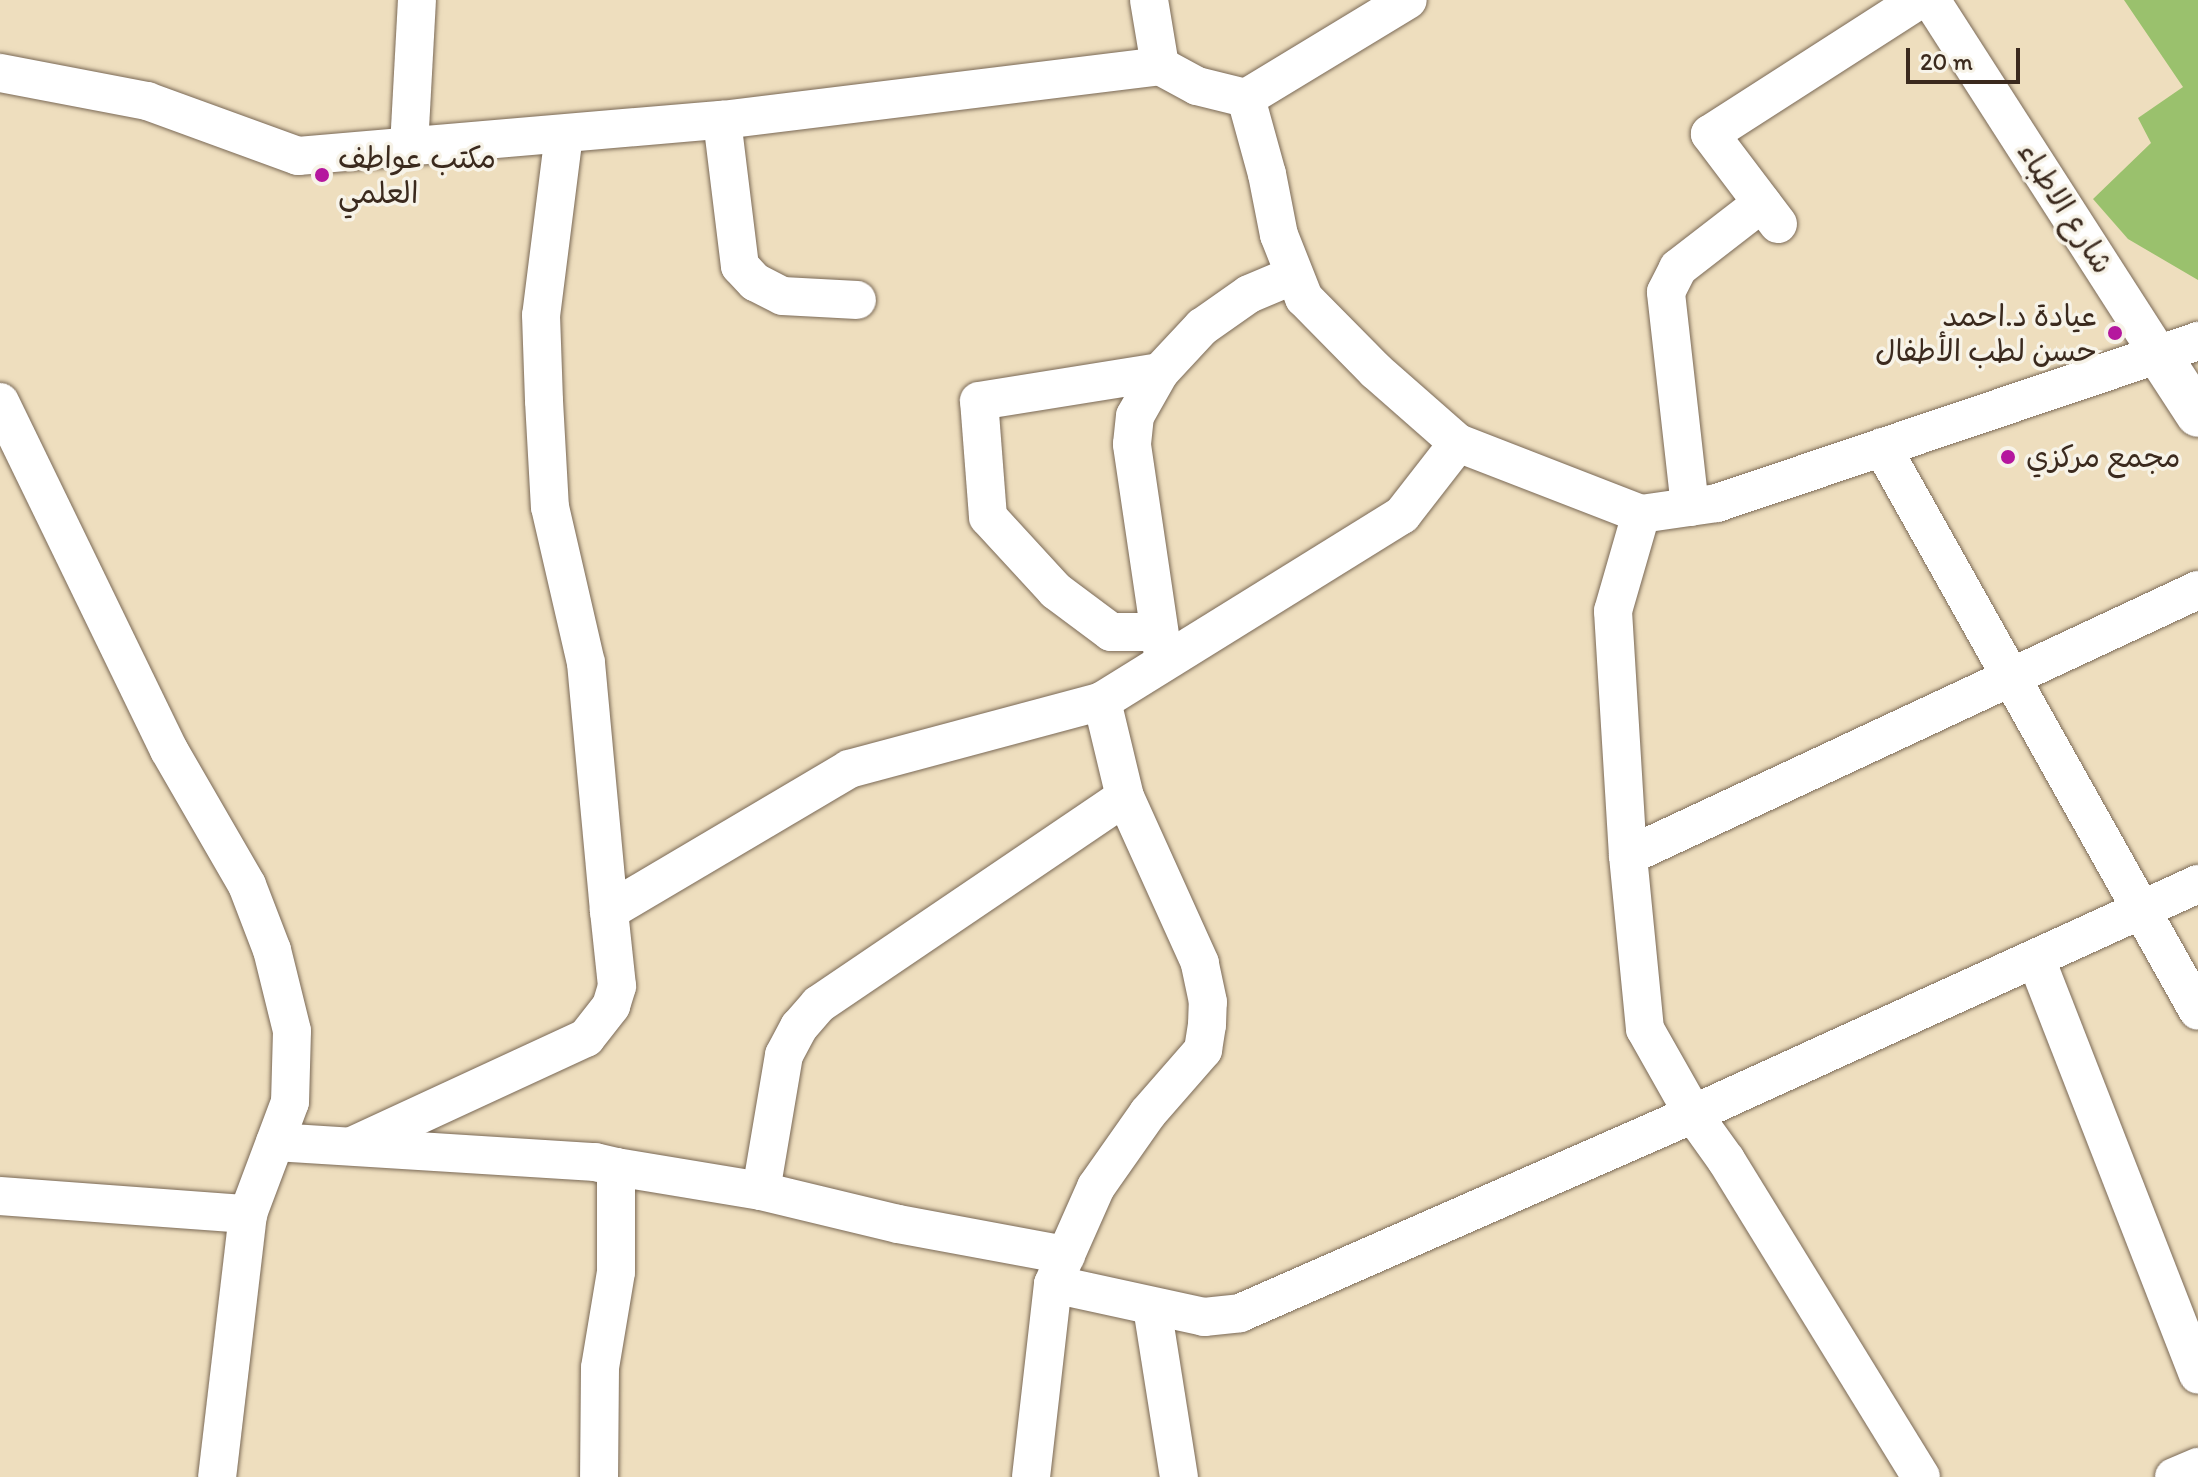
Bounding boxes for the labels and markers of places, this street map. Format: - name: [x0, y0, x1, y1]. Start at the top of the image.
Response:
- place label: مكتب عواطف العلمي: [338, 140, 496, 210]
- marker: مكتب عواطف العلمي: [313, 166, 331, 184]
- place label: عيادة د.احمد حسن لطب الأطفال: [1875, 298, 2097, 368]
- marker: عيادة د.احمد حسن لطب الأطفال: [2104, 322, 2126, 344]
- place label: مجمع مركزي: [2026, 439, 2181, 475]
- marker: مجمع مركزي: [1997, 446, 2019, 468]

